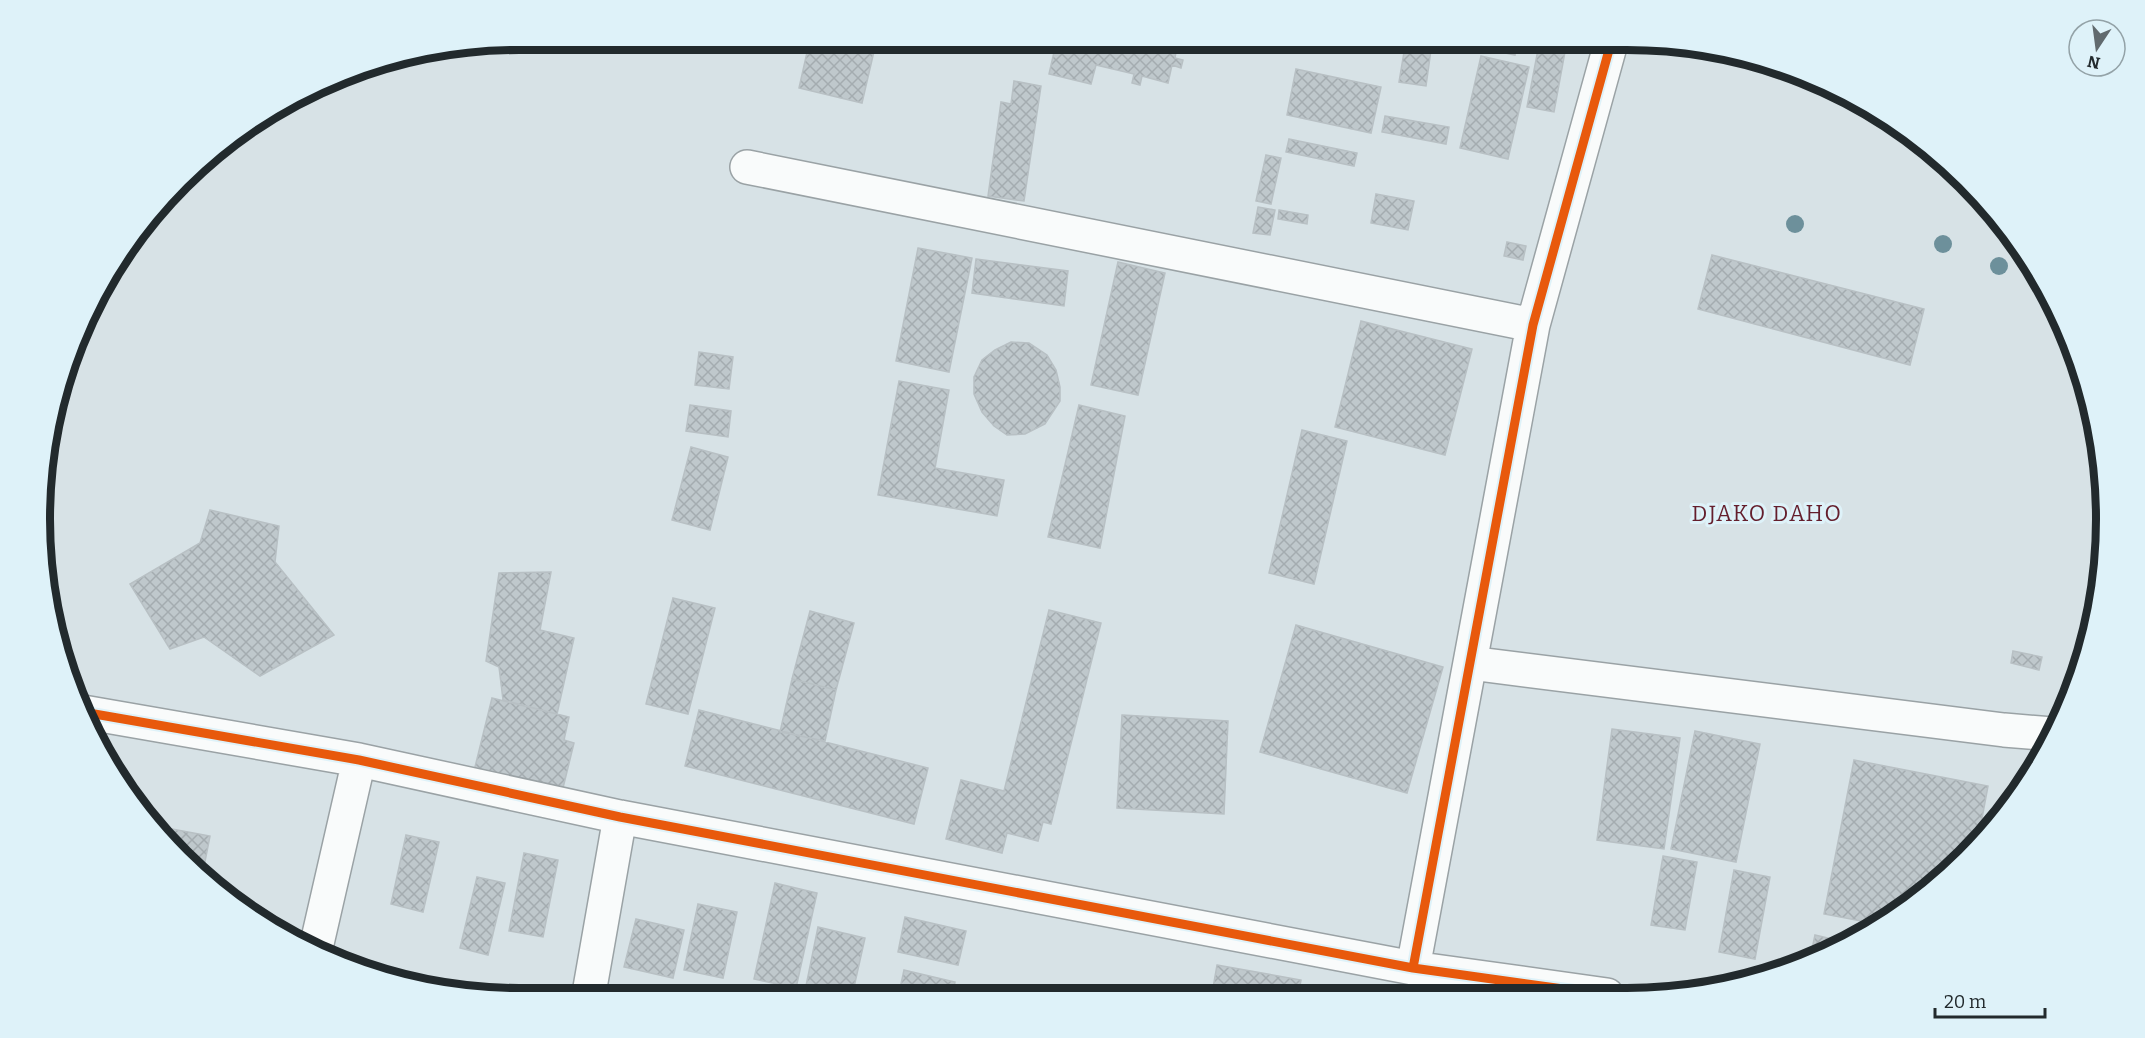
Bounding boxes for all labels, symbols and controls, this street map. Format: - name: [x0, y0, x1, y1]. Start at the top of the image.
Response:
- north arrow: [2067, 18, 2127, 78]
- text: N: [2086, 51, 2102, 73]
- district label: DJAKO DAHO: [1692, 500, 1842, 527]
- scale bar: [1935, 981, 2044, 1019]
- text: 20 m: [1944, 991, 1986, 1013]

